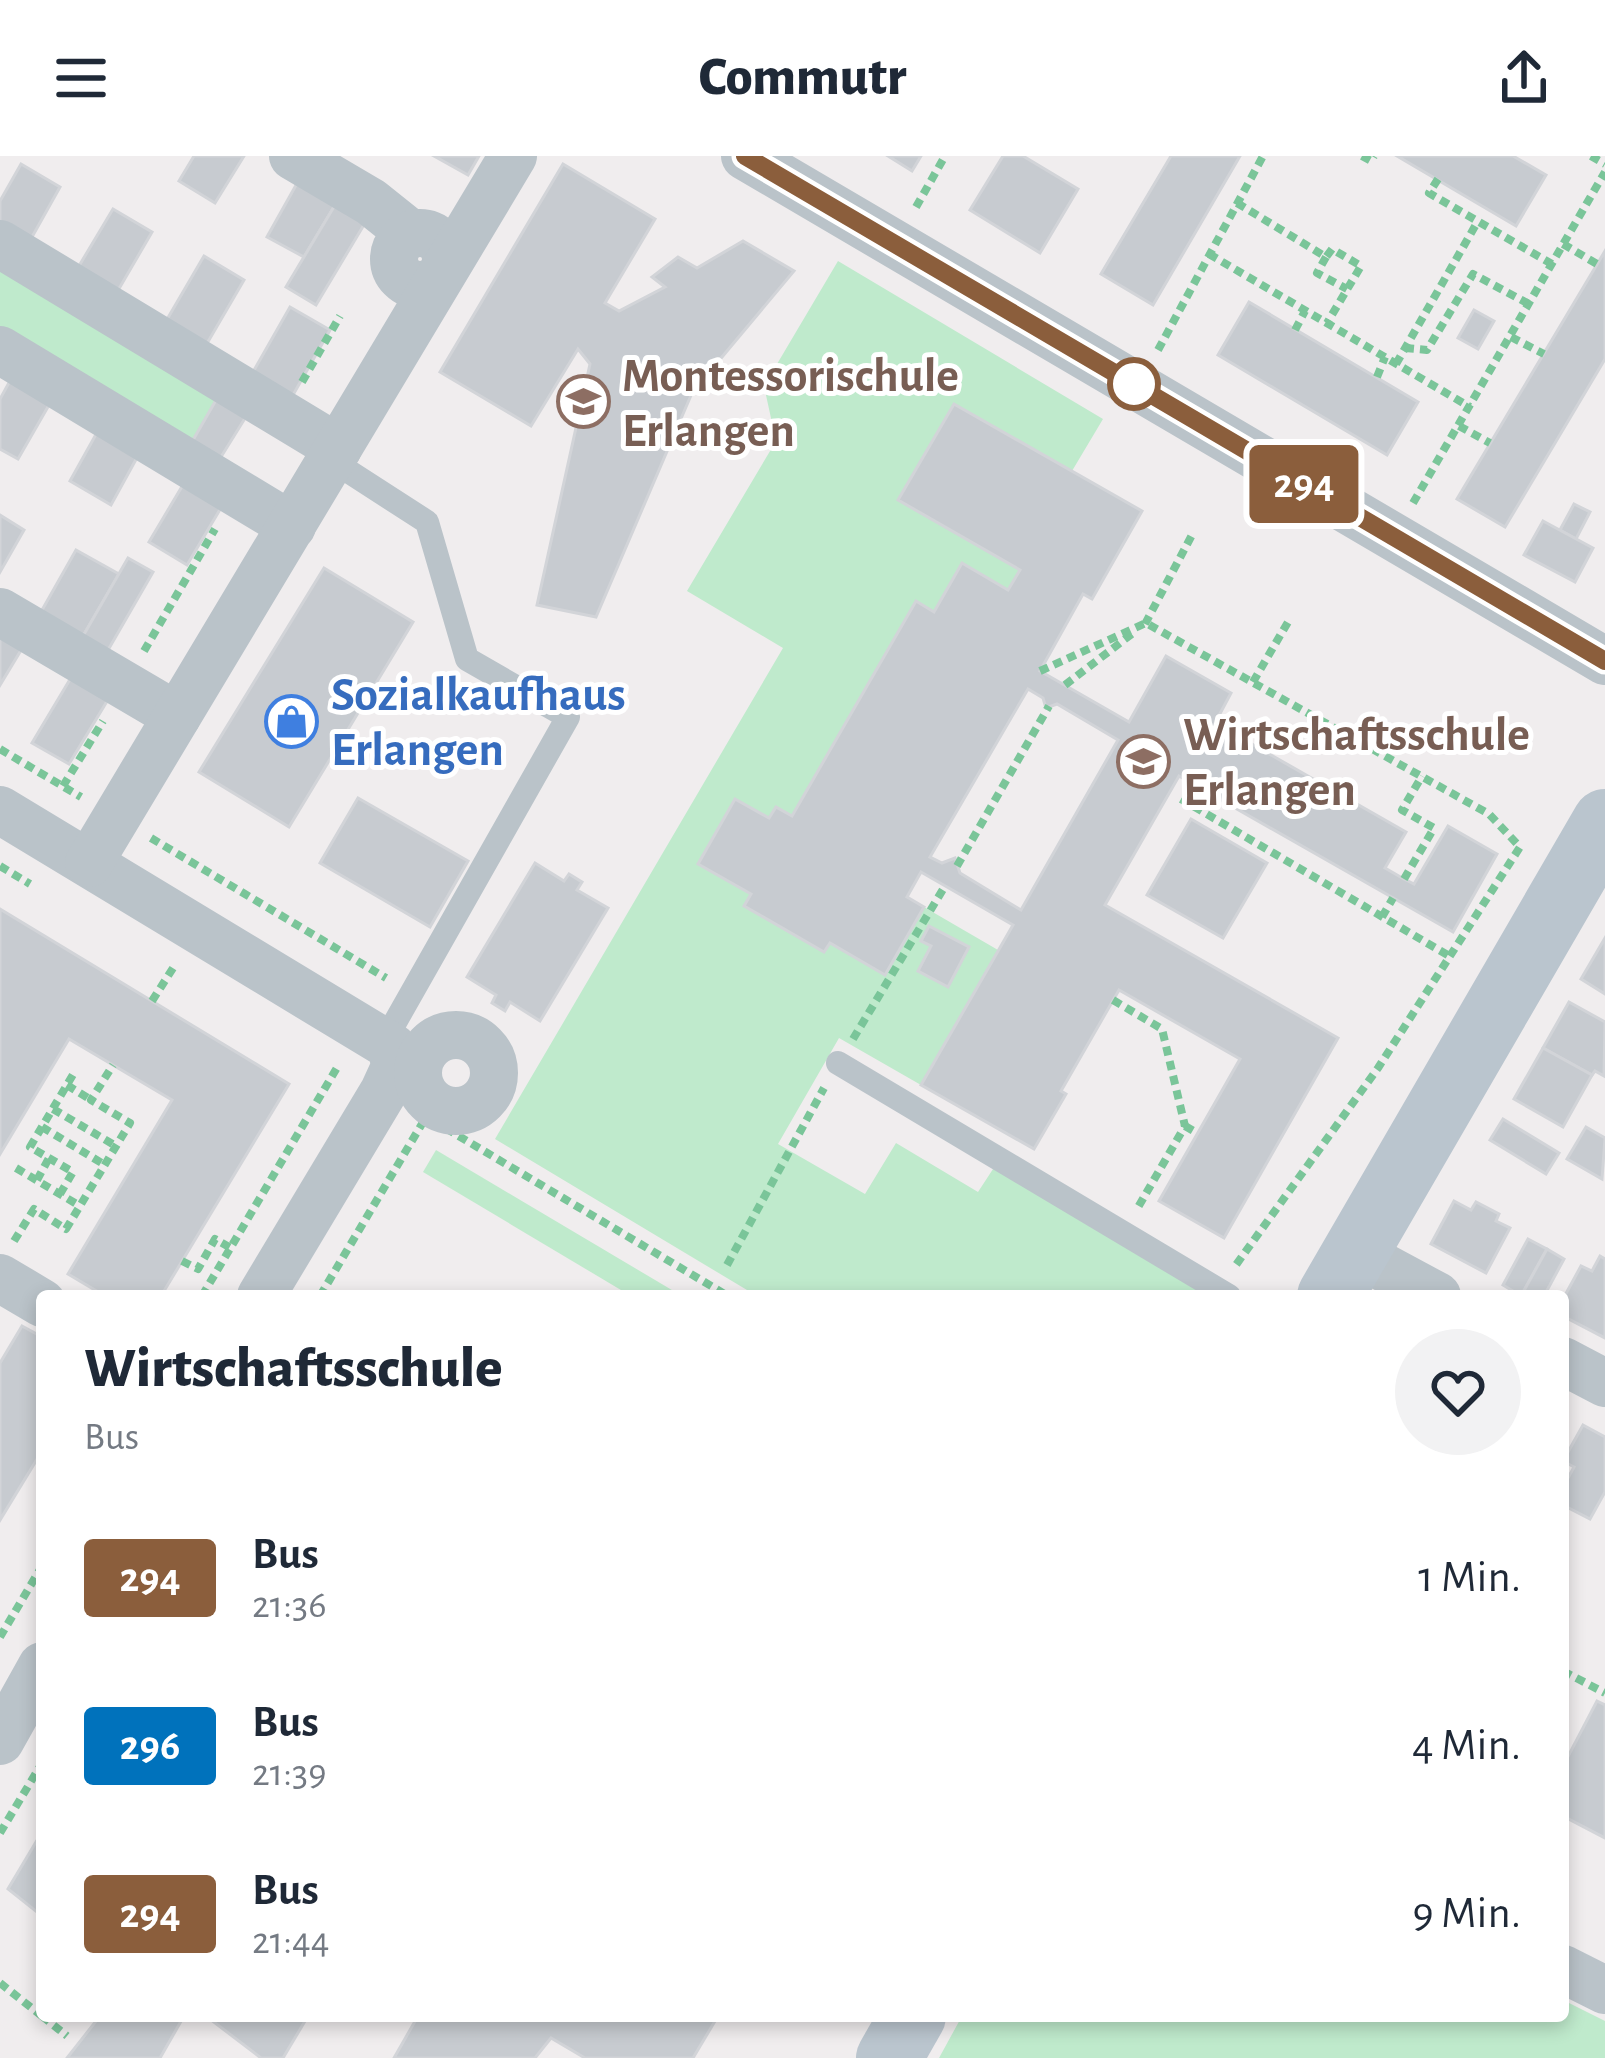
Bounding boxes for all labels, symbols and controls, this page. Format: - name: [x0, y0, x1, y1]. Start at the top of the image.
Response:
- icon: menu: [48, 45, 114, 111]
- icon: share: [1491, 45, 1557, 111]
- text: Commutr: [699, 51, 906, 105]
- place label: Montessorischule Erlangen: [622, 353, 959, 456]
- unlabelled marker: [1109, 359, 1159, 409]
- school or university icon: Montessorischule Erlangen: [555, 374, 611, 430]
- line badge: 294: [1235, 445, 1373, 523]
- text: 294: [1273, 463, 1335, 505]
- place label: Sozialkaufhaus Erlangen: [331, 672, 626, 775]
- shop icon: Sozialkaufhaus Erlangen: [264, 693, 320, 749]
- place label: Wirtschaftsschule Erlangen: [1183, 712, 1530, 815]
- school or university icon: Wirtschaftsschule Erlangen: [1116, 733, 1172, 789]
- button: heart: [1395, 1329, 1521, 1455]
- text: Wirtschaftsschule: [84, 1340, 503, 1397]
- text: Bus: [84, 1418, 139, 1457]
- text: Bus: [252, 1532, 319, 1577]
- text: 1 Min.: [1418, 1555, 1521, 1600]
- text: 294: [119, 1557, 181, 1599]
- text: 21:36: [252, 1586, 327, 1625]
- text: Bus: [252, 1700, 319, 1745]
- text: 4 Min.: [1412, 1723, 1521, 1768]
- text: 296: [120, 1725, 180, 1767]
- text: 21:39: [252, 1754, 327, 1793]
- text: Bus: [252, 1868, 319, 1913]
- text: 9 Min.: [1413, 1891, 1521, 1936]
- text: 294: [119, 1893, 181, 1935]
- text: 21:44: [252, 1922, 330, 1961]

